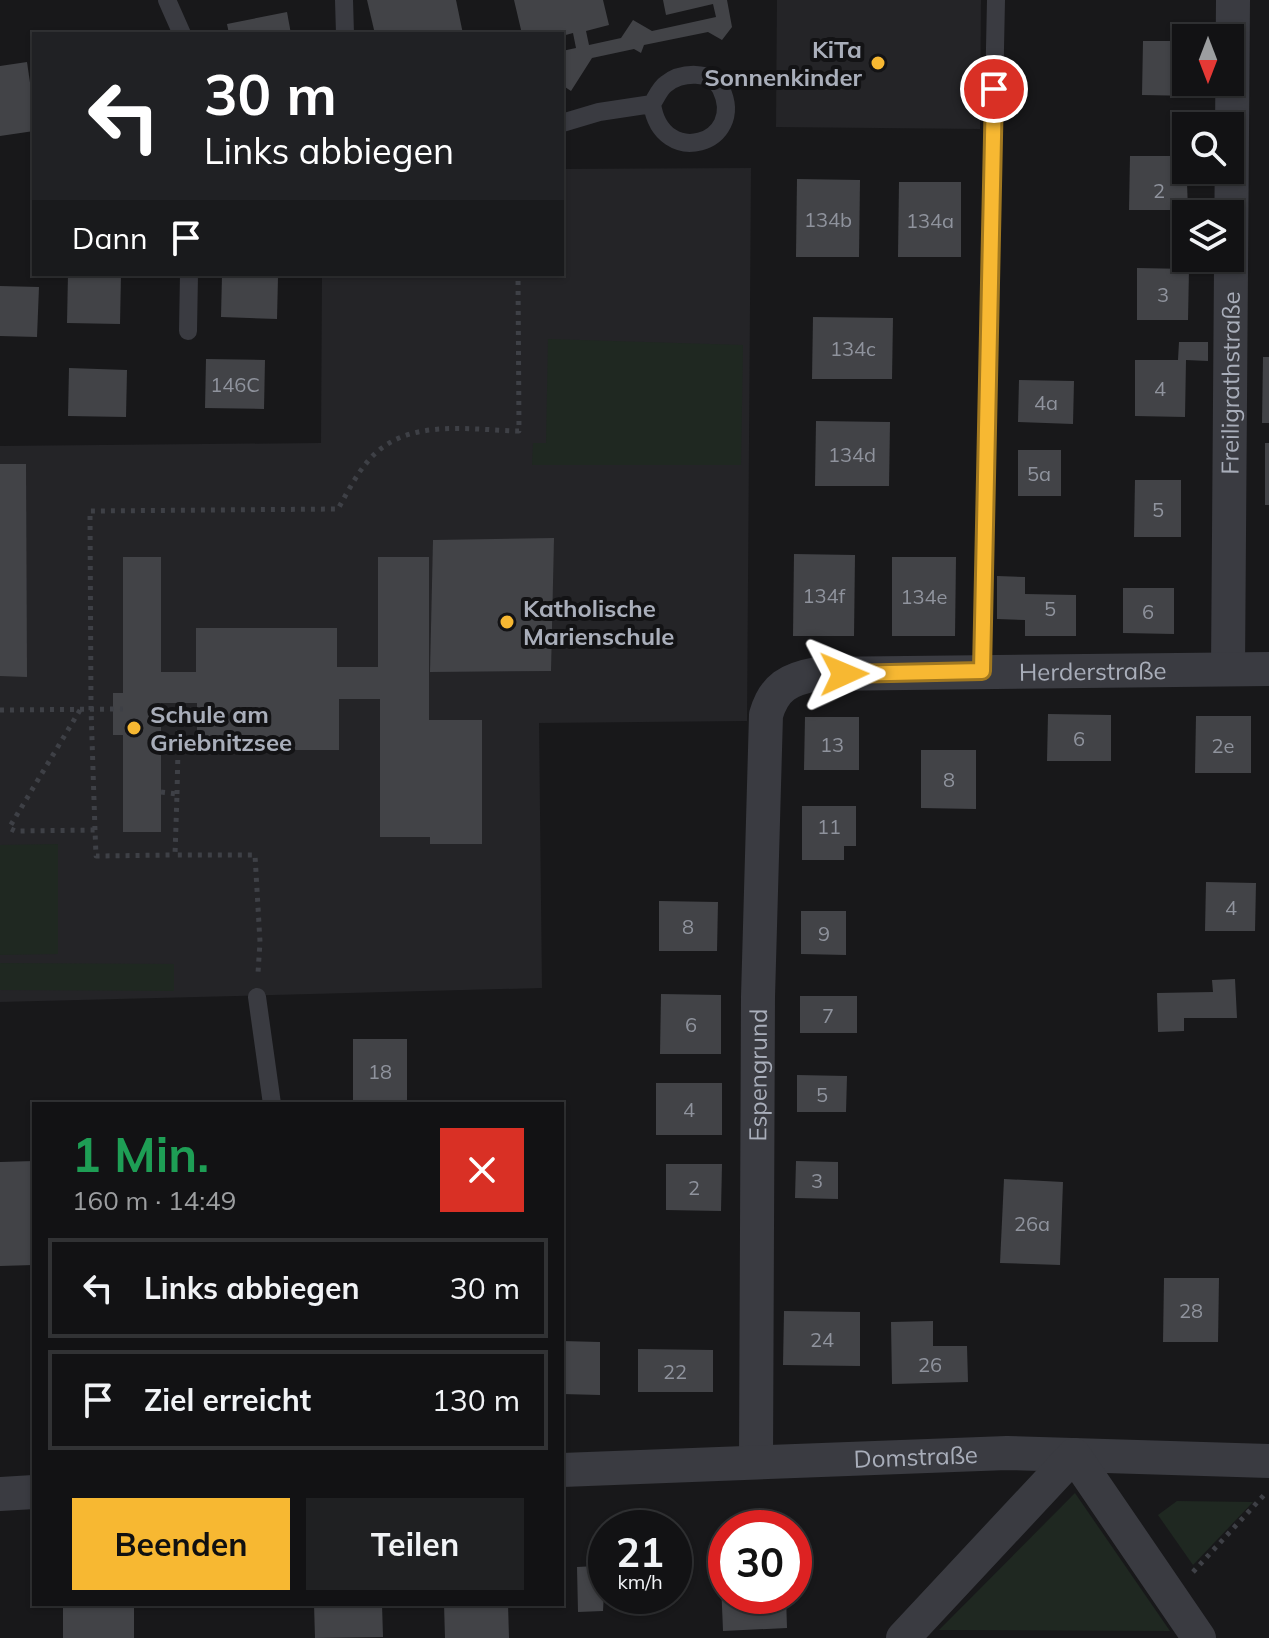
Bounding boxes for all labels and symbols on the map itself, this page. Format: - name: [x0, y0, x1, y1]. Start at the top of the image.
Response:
- north arrow: [1172, 24, 1244, 96]
- place label: KiTa Sonnenkinder: [704, 34, 863, 92]
- marker: KiTa Sonnenkinder: [869, 54, 887, 72]
- pin: [960, 55, 1028, 123]
- house number: 2: [1153, 178, 1165, 203]
- house number: 134b: [804, 207, 852, 232]
- house number: 134a: [906, 208, 954, 233]
- house number: 3: [1157, 282, 1169, 307]
- street label: Freiligrathstraße: [1214, 291, 1246, 475]
- house number: 134c: [830, 336, 876, 361]
- house number: 146C: [210, 372, 260, 397]
- house number: 4: [1154, 376, 1166, 401]
- house number: 4a: [1034, 390, 1058, 415]
- house number: 134d: [828, 442, 876, 467]
- house number: 5a: [1027, 461, 1051, 486]
- house number: 5: [1152, 497, 1164, 522]
- house number: 134f: [803, 583, 846, 608]
- house number: 134e: [901, 584, 947, 609]
- place label: Katholische Marienschule: [523, 593, 674, 651]
- house number: 5: [1044, 596, 1056, 621]
- house number: 6: [1142, 599, 1154, 624]
- marker: Katholische Marienschule: [498, 613, 516, 631]
- position arrow: [802, 632, 886, 716]
- street label: Herderstraße: [1019, 655, 1167, 687]
- place label: Schule am Griebnitzsee: [150, 699, 292, 757]
- marker: Schule am Griebnitzsee: [125, 719, 143, 737]
- house number: 6: [1073, 726, 1085, 751]
- house number: 13: [820, 732, 844, 757]
- house number: 2e: [1212, 733, 1234, 758]
- house number: 8: [943, 767, 955, 792]
- house number: 11: [817, 814, 841, 839]
- house number: 4: [1225, 895, 1237, 920]
- house number: 8: [682, 914, 694, 939]
- house number: 9: [818, 921, 830, 946]
- house number: 7: [822, 1003, 834, 1028]
- street label: Espengrund: [742, 1008, 773, 1142]
- house number: 6: [685, 1012, 697, 1037]
- house number: 18: [368, 1059, 392, 1084]
- house number: 5: [816, 1082, 828, 1107]
- house number: 4: [683, 1097, 695, 1122]
- house number: 3: [811, 1168, 823, 1193]
- house number: 2: [688, 1175, 700, 1200]
- house number: 26a: [1014, 1211, 1050, 1236]
- house number: 28: [1179, 1298, 1203, 1323]
- house number: 24: [810, 1327, 834, 1352]
- house number: 26: [918, 1352, 942, 1377]
- house number: 22: [663, 1359, 687, 1384]
- street label: Domstraße: [853, 1439, 978, 1474]
- speed limit sign: 30: [708, 1510, 812, 1614]

